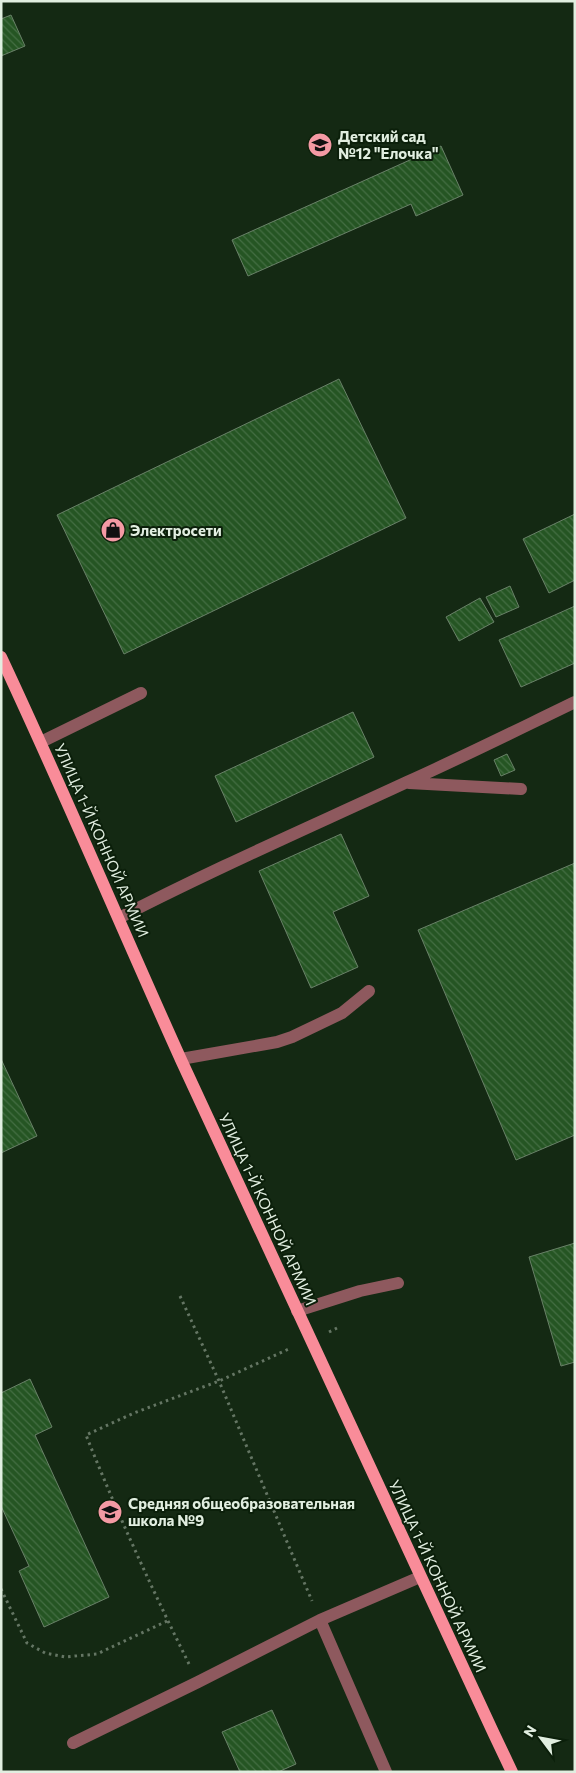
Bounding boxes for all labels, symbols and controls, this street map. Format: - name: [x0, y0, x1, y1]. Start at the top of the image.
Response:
- place label: Детский сад №12 "Елочка": [338, 127, 439, 162]
- school or university icon: Детский сад №12 "Елочка": [307, 132, 333, 158]
- shop icon: Электросети: [100, 517, 126, 543]
- place label: Электросети: [130, 521, 222, 539]
- street label: УЛИЦА 1-Й КОННОЙ АРМИИ: [51, 740, 153, 940]
- street label: УЛИЦА 1-Й КОННОЙ АРМИИ: [215, 1110, 321, 1308]
- street label: УЛИЦА 1-Й КОННОЙ АРМИИ: [385, 1477, 491, 1675]
- place label: Средняя общеобразовательная школа №9: [128, 1494, 355, 1529]
- school or university icon: Средняя общеобразовательная школа №9: [97, 1499, 123, 1525]
- north arrow: [516, 1713, 566, 1763]
- text: N: [520, 1722, 540, 1740]

